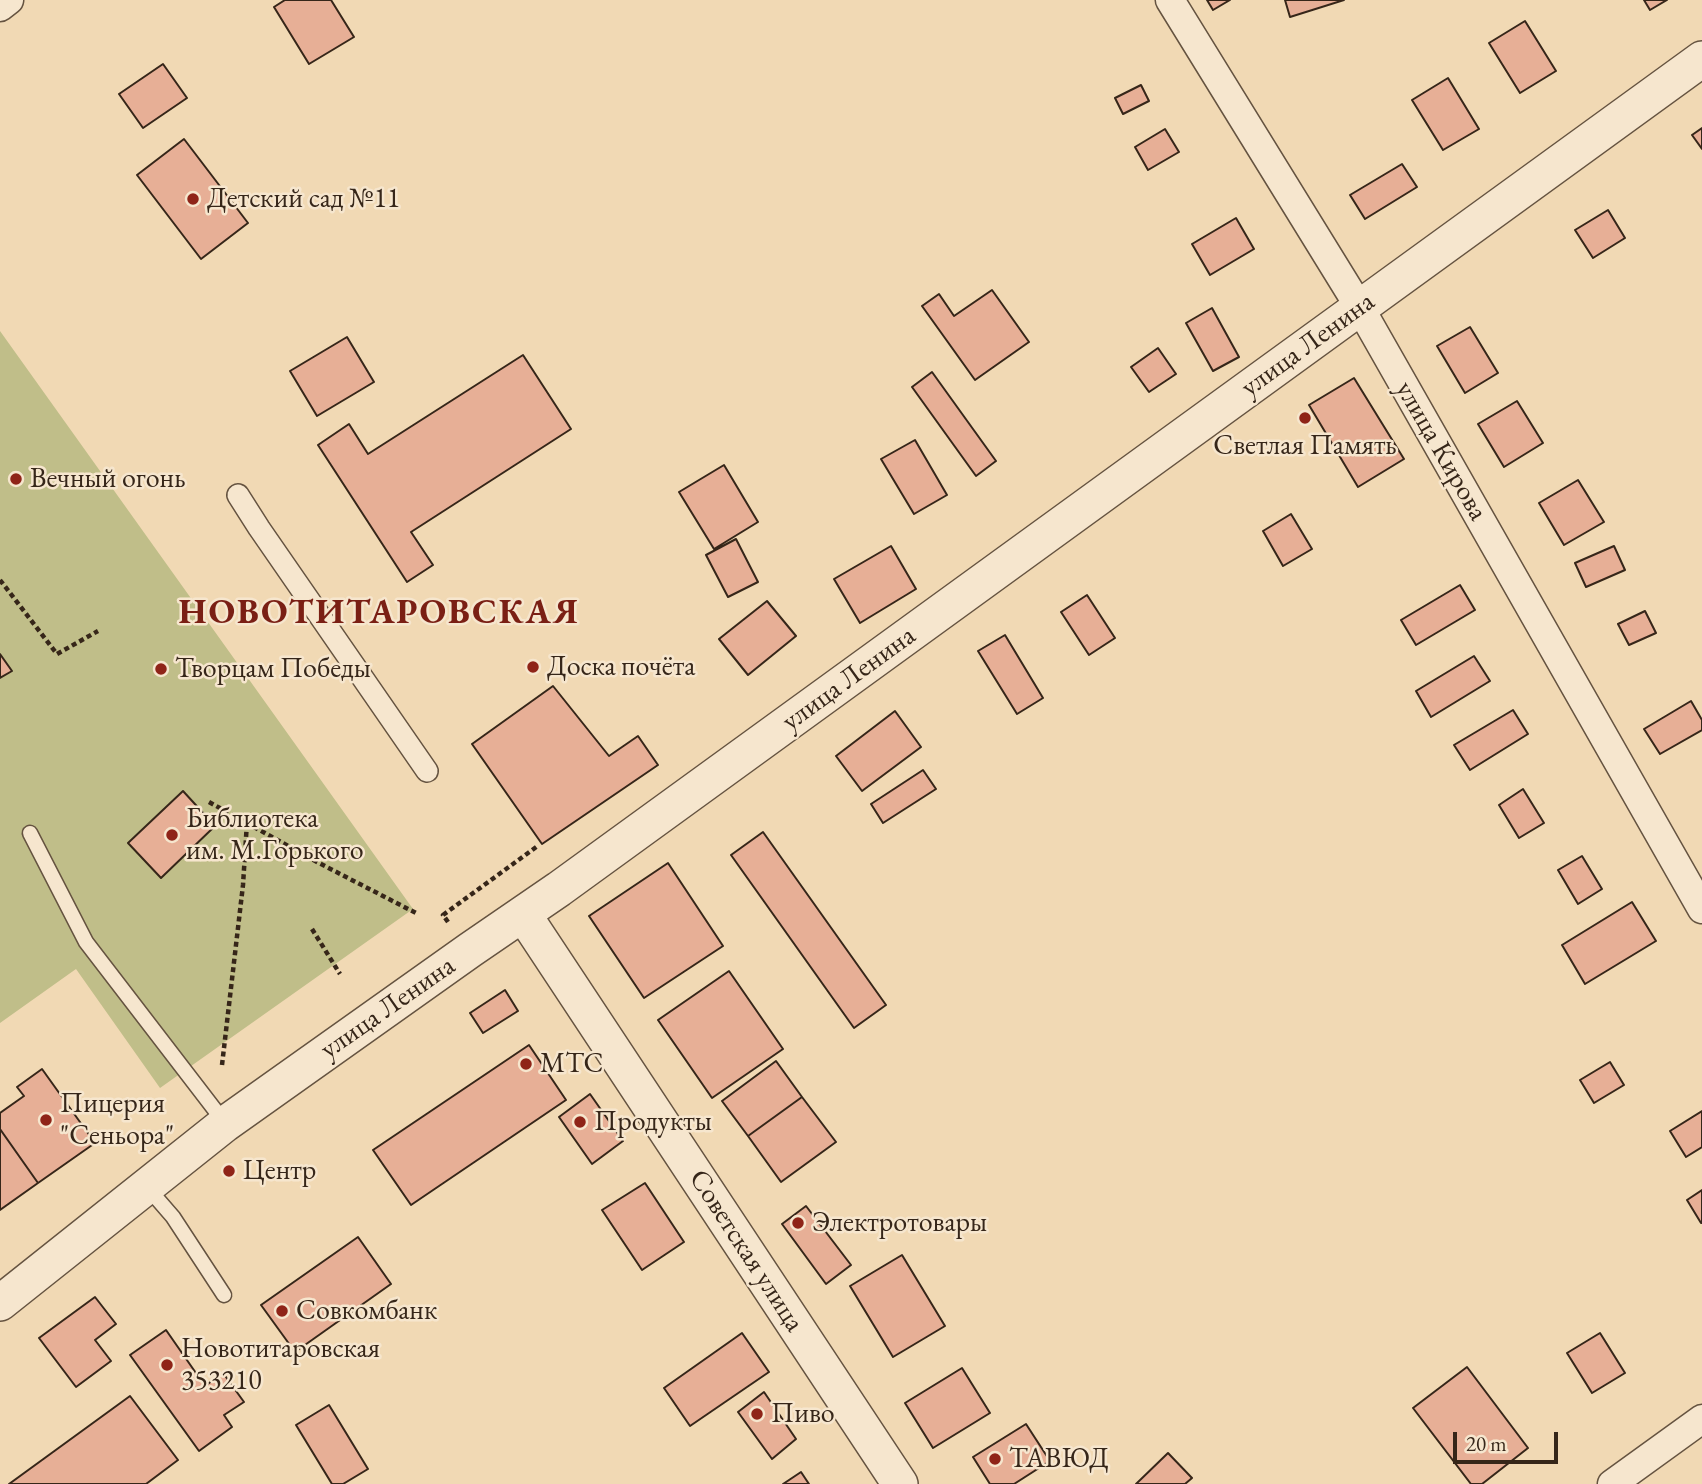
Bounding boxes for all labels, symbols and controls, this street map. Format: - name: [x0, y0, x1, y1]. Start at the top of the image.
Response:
- place label: Детский сад №11: [207, 182, 400, 216]
- marker: Детский сад №11: [185, 191, 201, 207]
- street label: улица Ленина: [1235, 285, 1381, 405]
- street label: улица Кирова: [1388, 375, 1494, 527]
- marker: Светлая Память: [1297, 410, 1313, 426]
- place label: Светлая Память: [1213, 429, 1397, 463]
- place label: Вечный огонь: [30, 462, 186, 496]
- marker: Вечный огонь: [8, 471, 24, 487]
- district label: НОВОТИТАРОВСКАЯ: [180, 592, 578, 634]
- street label: улица Ленина: [776, 619, 922, 739]
- place label: Доска почёта: [547, 650, 695, 684]
- place label: Творцам Победы: [175, 652, 371, 686]
- marker: Доска почёта: [525, 659, 541, 675]
- marker: Творцам Победы: [153, 661, 169, 677]
- place label: Библиотека им. М.Горького: [186, 802, 364, 868]
- marker: Библиотека им. М.Горького: [164, 827, 180, 843]
- street label: улица Ленина: [314, 949, 462, 1067]
- place label: МТС: [540, 1047, 603, 1081]
- marker: МТС: [518, 1056, 534, 1072]
- place label: Пицерия "Сеньора": [60, 1087, 174, 1153]
- place label: Продукты: [594, 1105, 712, 1139]
- marker: Пицерия "Сеньора": [38, 1112, 54, 1128]
- marker: Продукты: [572, 1114, 588, 1130]
- place label: Центр: [243, 1154, 316, 1188]
- marker: Центр: [221, 1163, 237, 1179]
- street label: Советская улица: [681, 1164, 811, 1338]
- place label: Электротовары: [812, 1206, 987, 1240]
- marker: Электротовары: [790, 1215, 806, 1231]
- place label: Совкомбанк: [296, 1294, 437, 1328]
- marker: Совкомбанк: [274, 1303, 290, 1319]
- place label: Новотитаровская 353210: [181, 1332, 380, 1398]
- marker: Новотитаровская 353210: [159, 1357, 175, 1373]
- place label: Пиво: [771, 1397, 835, 1431]
- marker: Пиво: [749, 1406, 765, 1422]
- scale bar: [1457, 1418, 1562, 1462]
- text: 20 m: [1466, 1430, 1507, 1457]
- place label: ТАВЮД: [1009, 1442, 1109, 1476]
- marker: ТАВЮД: [987, 1451, 1003, 1467]

